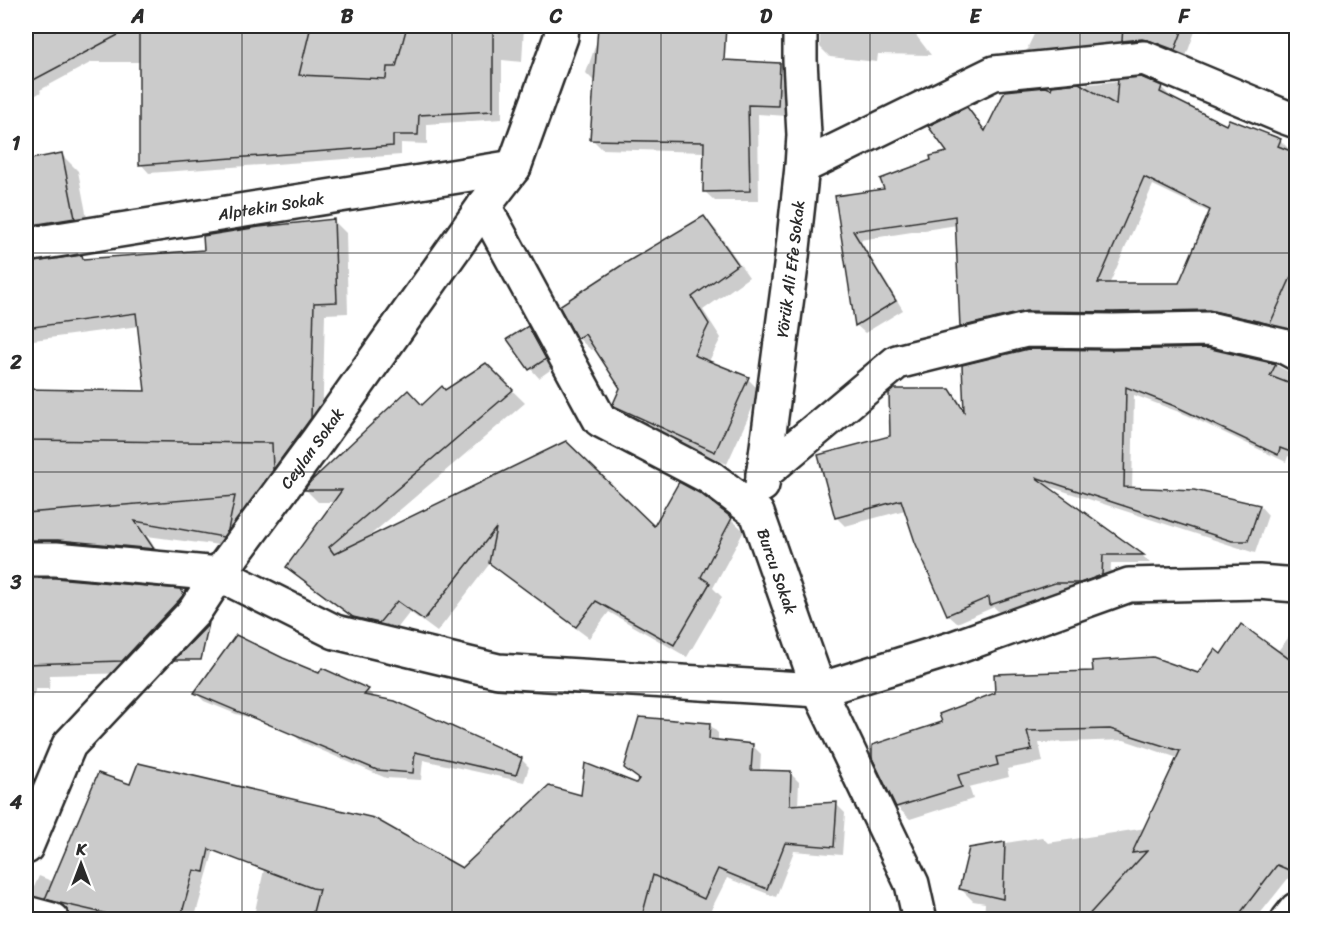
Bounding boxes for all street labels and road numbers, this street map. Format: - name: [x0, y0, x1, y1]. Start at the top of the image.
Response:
- street label: Alptekin Sokak: [215, 183, 326, 229]
- street label: Yörük Ali Efe Sokak: [767, 199, 813, 339]
- street label: Ceylan Sokak: [272, 401, 352, 495]
- street label: Burcu Sokak: [749, 524, 806, 618]

